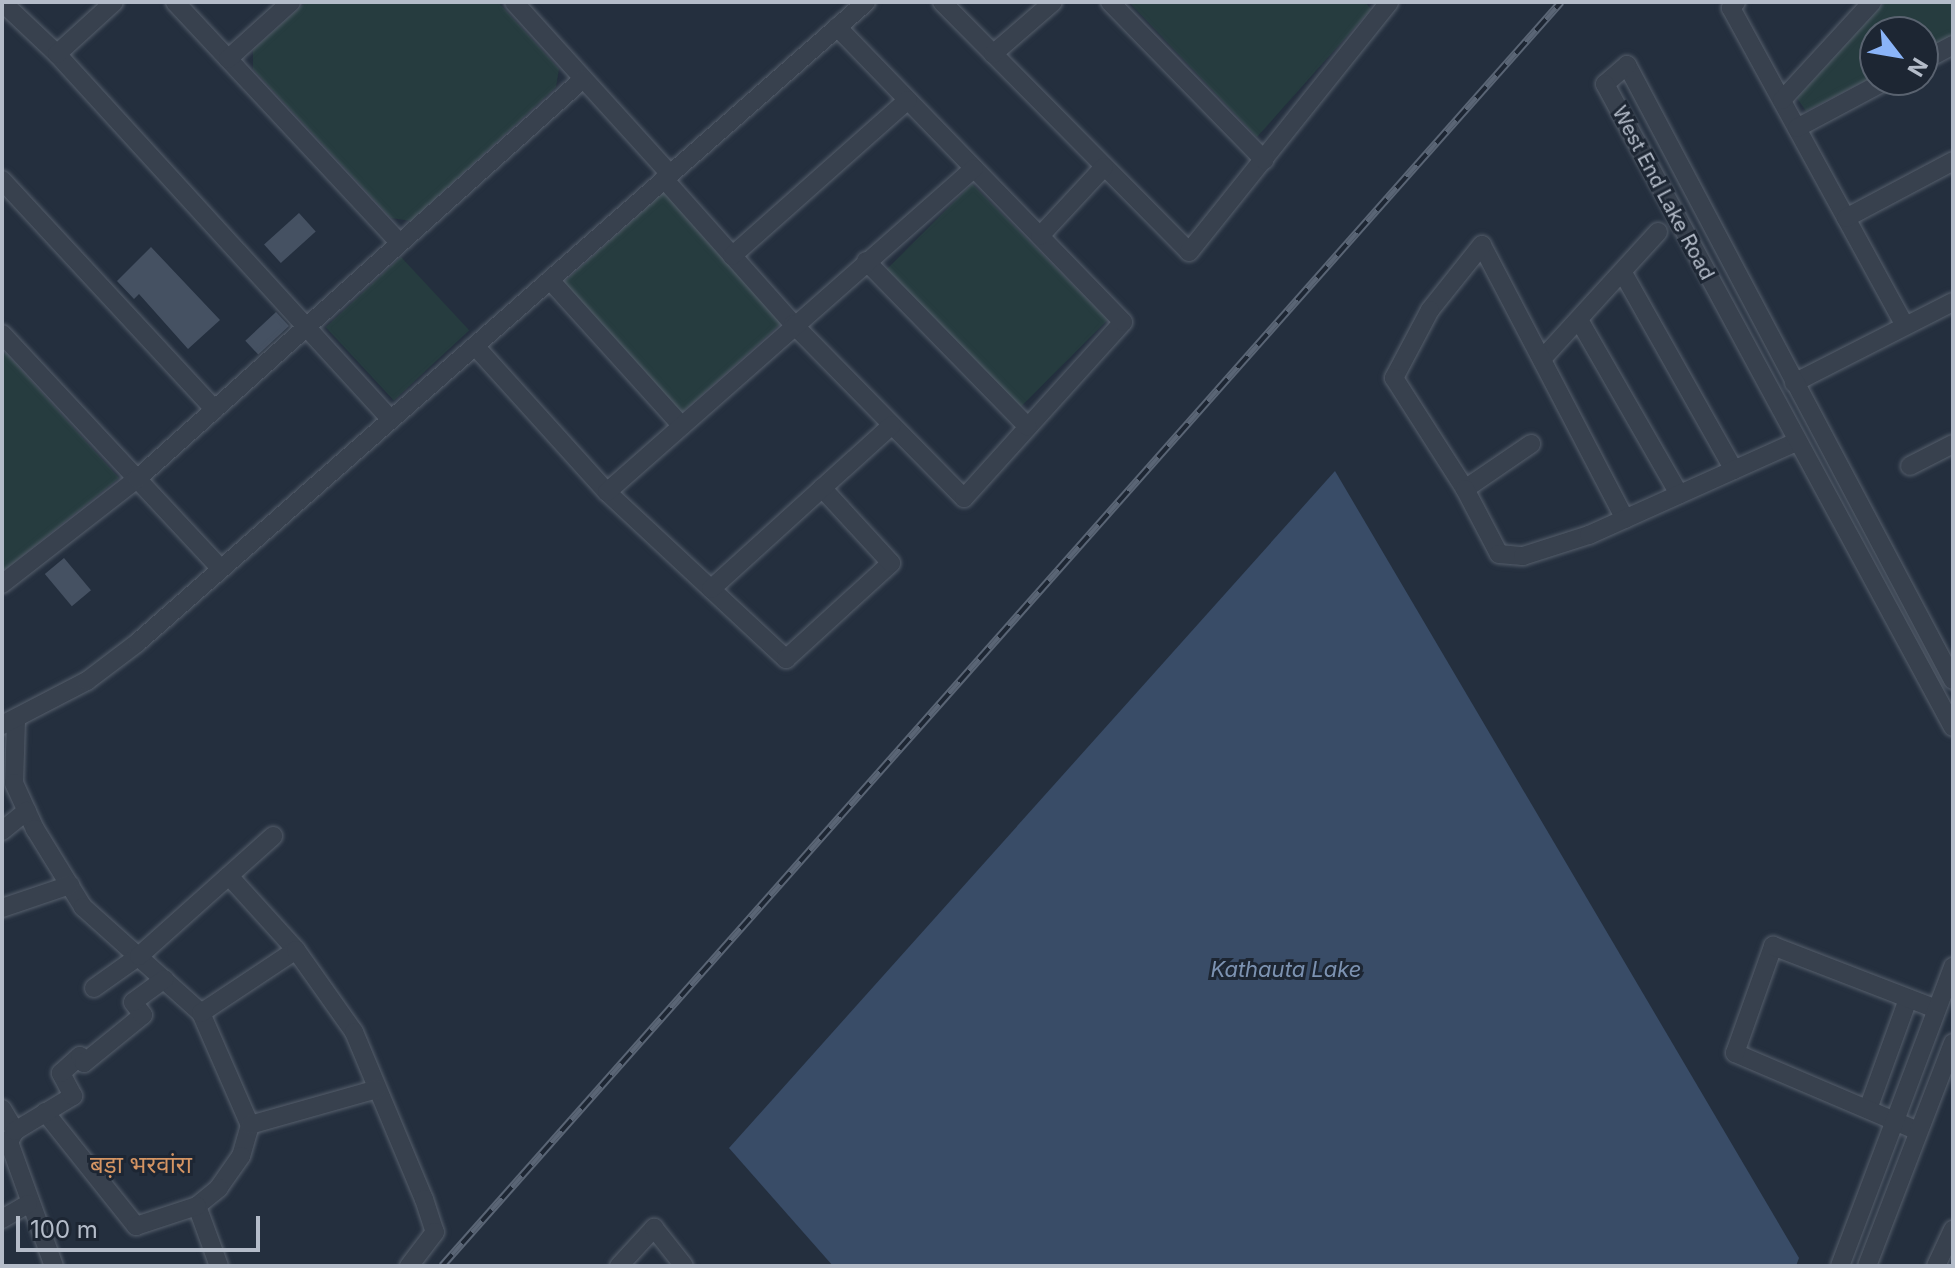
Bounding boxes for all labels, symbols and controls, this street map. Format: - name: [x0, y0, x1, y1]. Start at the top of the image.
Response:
- north arrow: [1859, 16, 1939, 96]
- text: N: [1902, 53, 1933, 81]
- street label: West End Lake Road: [1607, 102, 1719, 284]
- water label: Kathauta Lake: [1210, 957, 1362, 983]
- district label: बड़ा भरवांरा: [90, 1151, 192, 1179]
- scale bar: [20, 1200, 264, 1250]
- text: 100 m: [30, 1215, 98, 1244]

